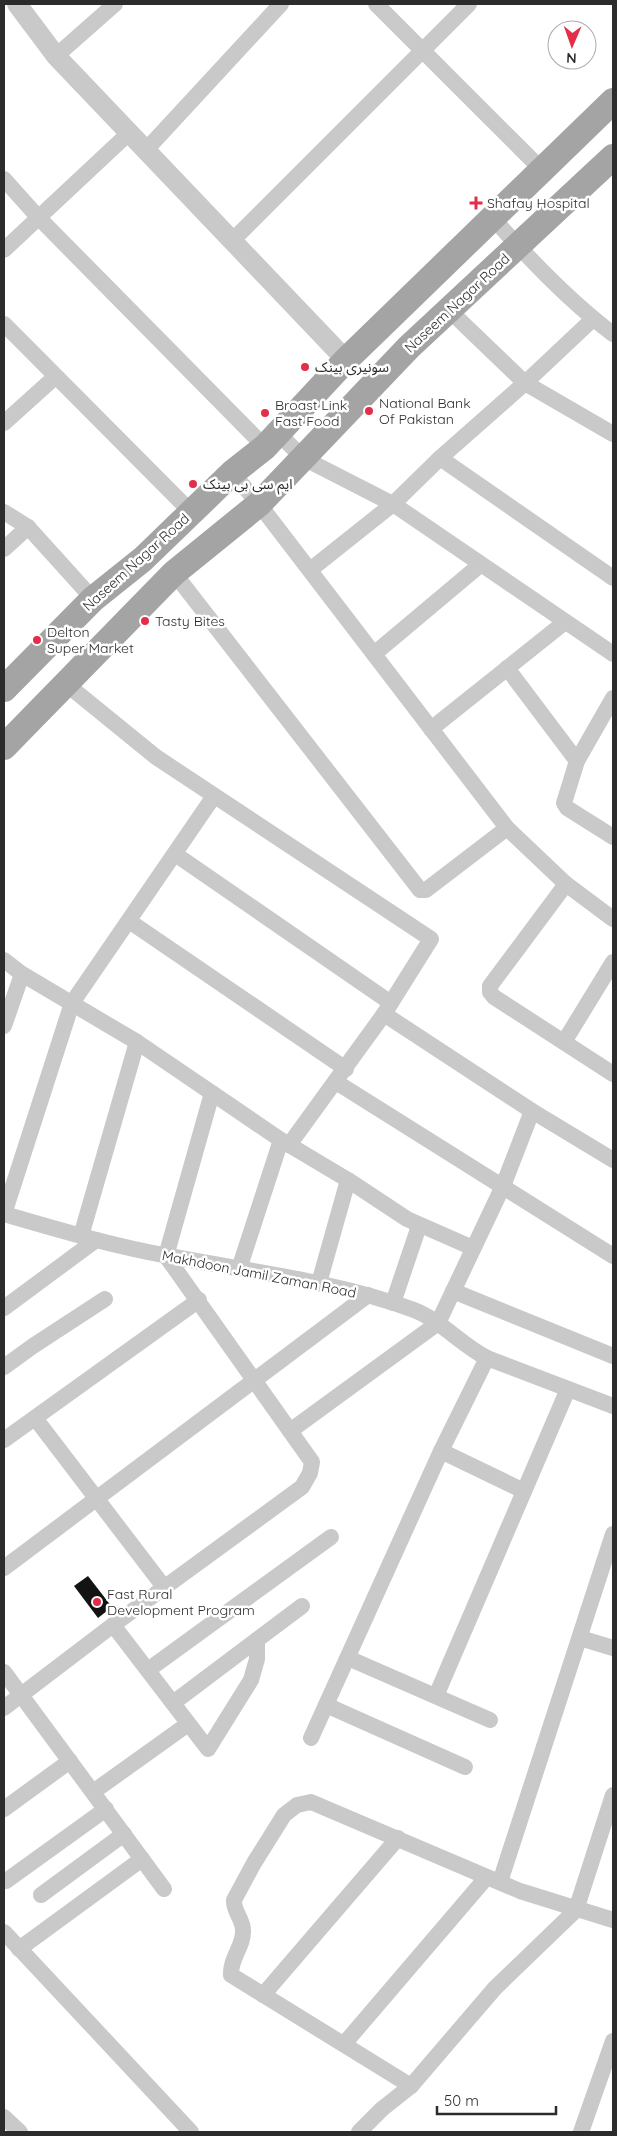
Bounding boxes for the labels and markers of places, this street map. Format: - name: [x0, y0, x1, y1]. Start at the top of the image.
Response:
- place label: Shafay Hospital: [487, 194, 590, 212]
- marker: Shafay Hospital: [469, 196, 483, 210]
- place label: سونیری بینک: [315, 358, 389, 376]
- marker: سونیری بینک: [299, 361, 311, 373]
- place label: National Bank Of Pakistan: [379, 394, 471, 428]
- place label: Broast Link Fast Food: [275, 396, 347, 430]
- marker: National Bank Of Pakistan: [363, 405, 375, 417]
- marker: Broast Link Fast Food: [259, 407, 271, 419]
- place label: ایم سی بی بینک: [203, 475, 293, 495]
- marker: ایم سی بی بینک: [187, 478, 199, 490]
- place label: Tasty Bites: [155, 612, 225, 630]
- marker: Tasty Bites: [139, 615, 151, 627]
- place label: Delton Super Market: [47, 623, 134, 657]
- marker: Delton Super Market: [31, 634, 43, 646]
- place label: Fast Rural Development Program: [107, 1585, 255, 1619]
- marker: Fast Rural Development Program: [91, 1596, 103, 1608]

